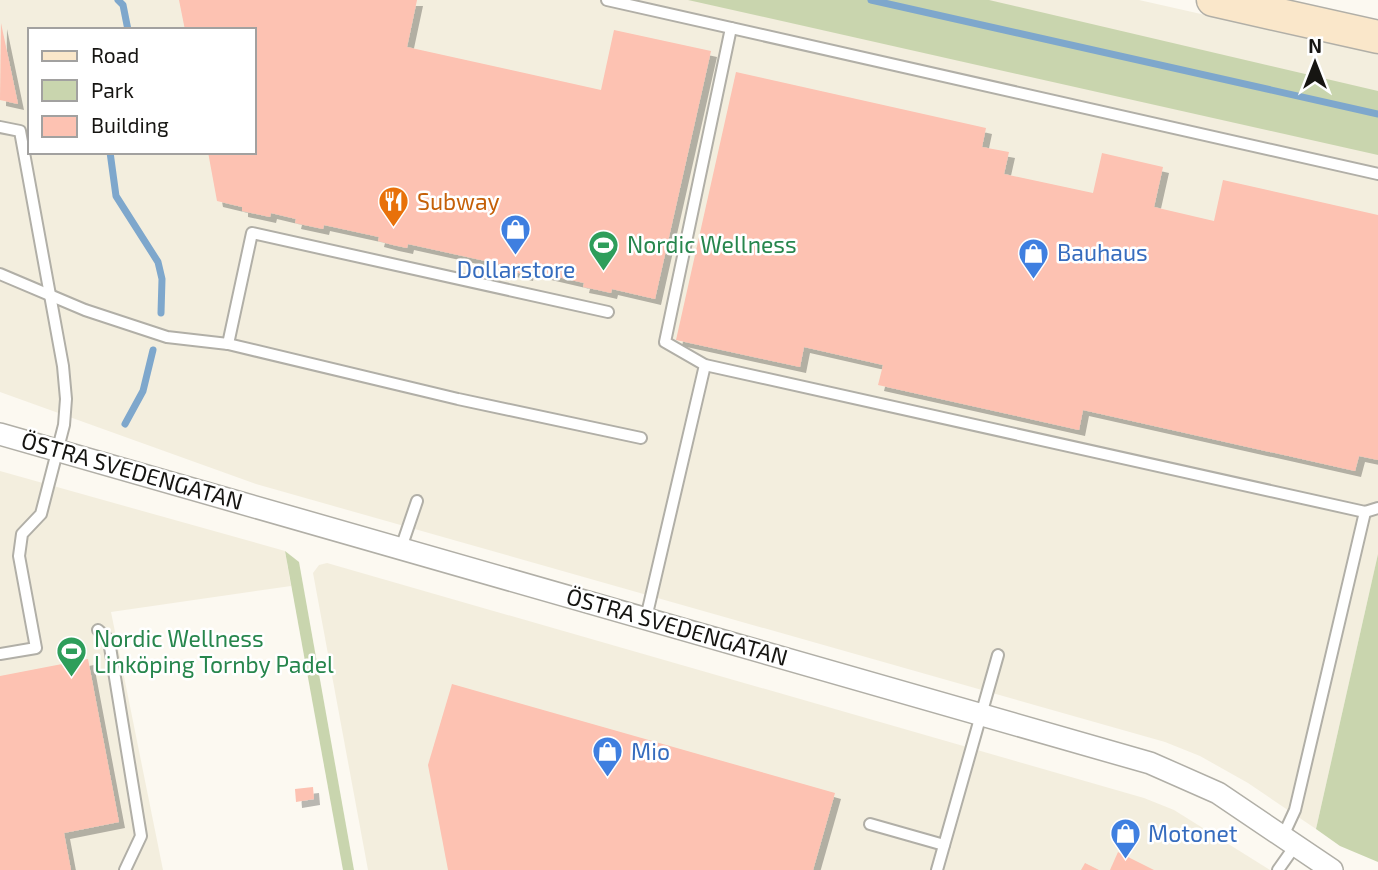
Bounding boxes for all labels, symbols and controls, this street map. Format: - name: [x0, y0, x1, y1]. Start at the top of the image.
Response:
- legend: [28, 28, 256, 154]
- north arrow: [1280, 28, 1350, 98]
- text: N: [1308, 34, 1322, 57]
- text: Road: [91, 42, 139, 67]
- text: Park: [91, 77, 134, 102]
- text: Building: [91, 112, 169, 137]
- restaurant icon: Subway: [377, 185, 411, 229]
- place label: Subway: [417, 187, 500, 215]
- shop icon: Dollarstore: [499, 212, 533, 256]
- sports icon: Nordic Wellness: [587, 228, 621, 272]
- place label: Nordic Wellness: [627, 230, 797, 258]
- shop icon: Bauhaus: [1017, 236, 1051, 280]
- place label: Bauhaus: [1057, 238, 1148, 266]
- place label: Dollarstore: [457, 255, 575, 283]
- street label: ÖSTRA SVEDENGATAN: [18, 425, 246, 515]
- street label: ÖSTRA SVEDENGATAN: [563, 581, 791, 671]
- place label: Nordic Wellness Linköping Tornby Padel: [94, 624, 334, 678]
- sports icon: Nordic Wellness Linköping Tornby Padel: [54, 635, 88, 679]
- shop icon: Mio: [591, 735, 625, 779]
- place label: Mio: [631, 737, 670, 765]
- shop icon: Motonet: [1108, 817, 1142, 861]
- place label: Motonet: [1148, 819, 1238, 847]

